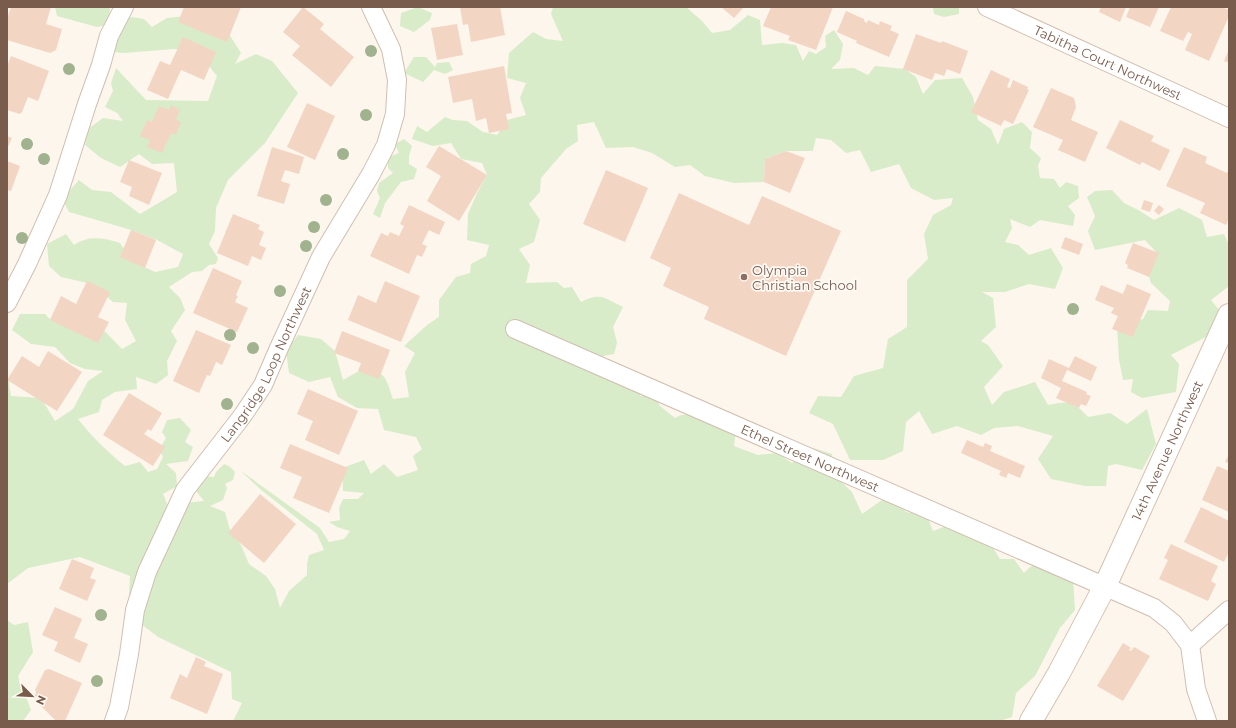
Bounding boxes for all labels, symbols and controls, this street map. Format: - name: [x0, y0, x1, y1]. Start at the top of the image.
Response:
- street label: Tabitha Court Northwest: [1031, 22, 1184, 103]
- place label: Olympia Christian School: [752, 262, 857, 293]
- marker: Olympia Christian School: [739, 272, 749, 282]
- street label: Langridge Loop Northwest: [217, 284, 314, 445]
- street label: 14th Avenue Northwest: [1128, 378, 1206, 523]
- street label: Ethel Street Northwest: [739, 421, 882, 495]
- north arrow: [12, 676, 52, 716]
- text: N: [33, 693, 49, 707]

